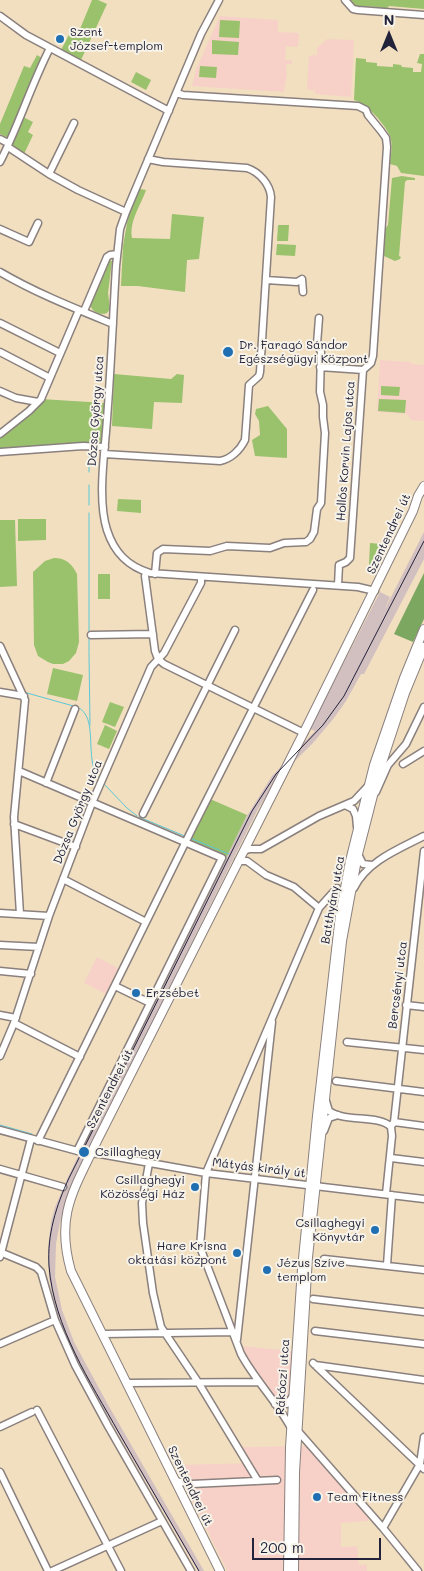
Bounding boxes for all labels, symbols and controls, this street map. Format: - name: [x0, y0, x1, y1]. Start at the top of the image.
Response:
- north arrow: [364, 10, 414, 60]
- text: N: [384, 10, 394, 29]
- place label: Szent József-templom: [70, 25, 163, 53]
- marker: Szent József-templom: [54, 33, 66, 45]
- place label: Dr. Faragó Sándor Egészségügyi Központ: [239, 338, 368, 366]
- marker: Dr. Faragó Sándor Egészségügyi Központ: [221, 345, 235, 359]
- street label: Dózsa György utca: [85, 355, 107, 467]
- street label: Hollós Korvin Lajos utca: [334, 380, 358, 522]
- street label: Szentendrei út: [364, 491, 414, 577]
- street label: Dózsa György utca: [51, 758, 105, 866]
- street label: Batthyány utca: [318, 855, 348, 945]
- street label: Bercsényi utca: [385, 940, 411, 1030]
- place label: Erzsébet: [146, 986, 199, 1000]
- marker: Erzsébet: [130, 987, 142, 999]
- street label: Szentendrei út: [84, 1047, 136, 1131]
- marker: Csillaghegy: [77, 1145, 91, 1159]
- place label: Csillaghegy: [95, 1145, 161, 1159]
- street label: Mátyás király út: [211, 1155, 307, 1181]
- place label: Csillaghegyi Közösségi Ház: [100, 1173, 185, 1201]
- marker: Csillaghegyi Közösségi Ház: [189, 1181, 201, 1193]
- place label: Csillaghegyi Könyvtár: [295, 1216, 365, 1244]
- marker: Csillaghegyi Könyvtár: [369, 1224, 381, 1236]
- place label: Hare Krisna oktatási központ: [128, 1239, 227, 1267]
- marker: Hare Krisna oktatási központ: [231, 1247, 243, 1259]
- place label: Jézus Szíve templom: [277, 1256, 345, 1284]
- marker: Jézus Szíve templom: [261, 1264, 273, 1276]
- street label: Rákóczi utca: [273, 1338, 293, 1416]
- street label: Szentendrei út: [164, 1444, 216, 1528]
- place label: Team Fitness: [327, 1490, 403, 1504]
- marker: Team Fitness: [311, 1491, 323, 1503]
- scale bar: [254, 1528, 383, 1560]
- text: 200 m: [260, 1537, 304, 1557]

